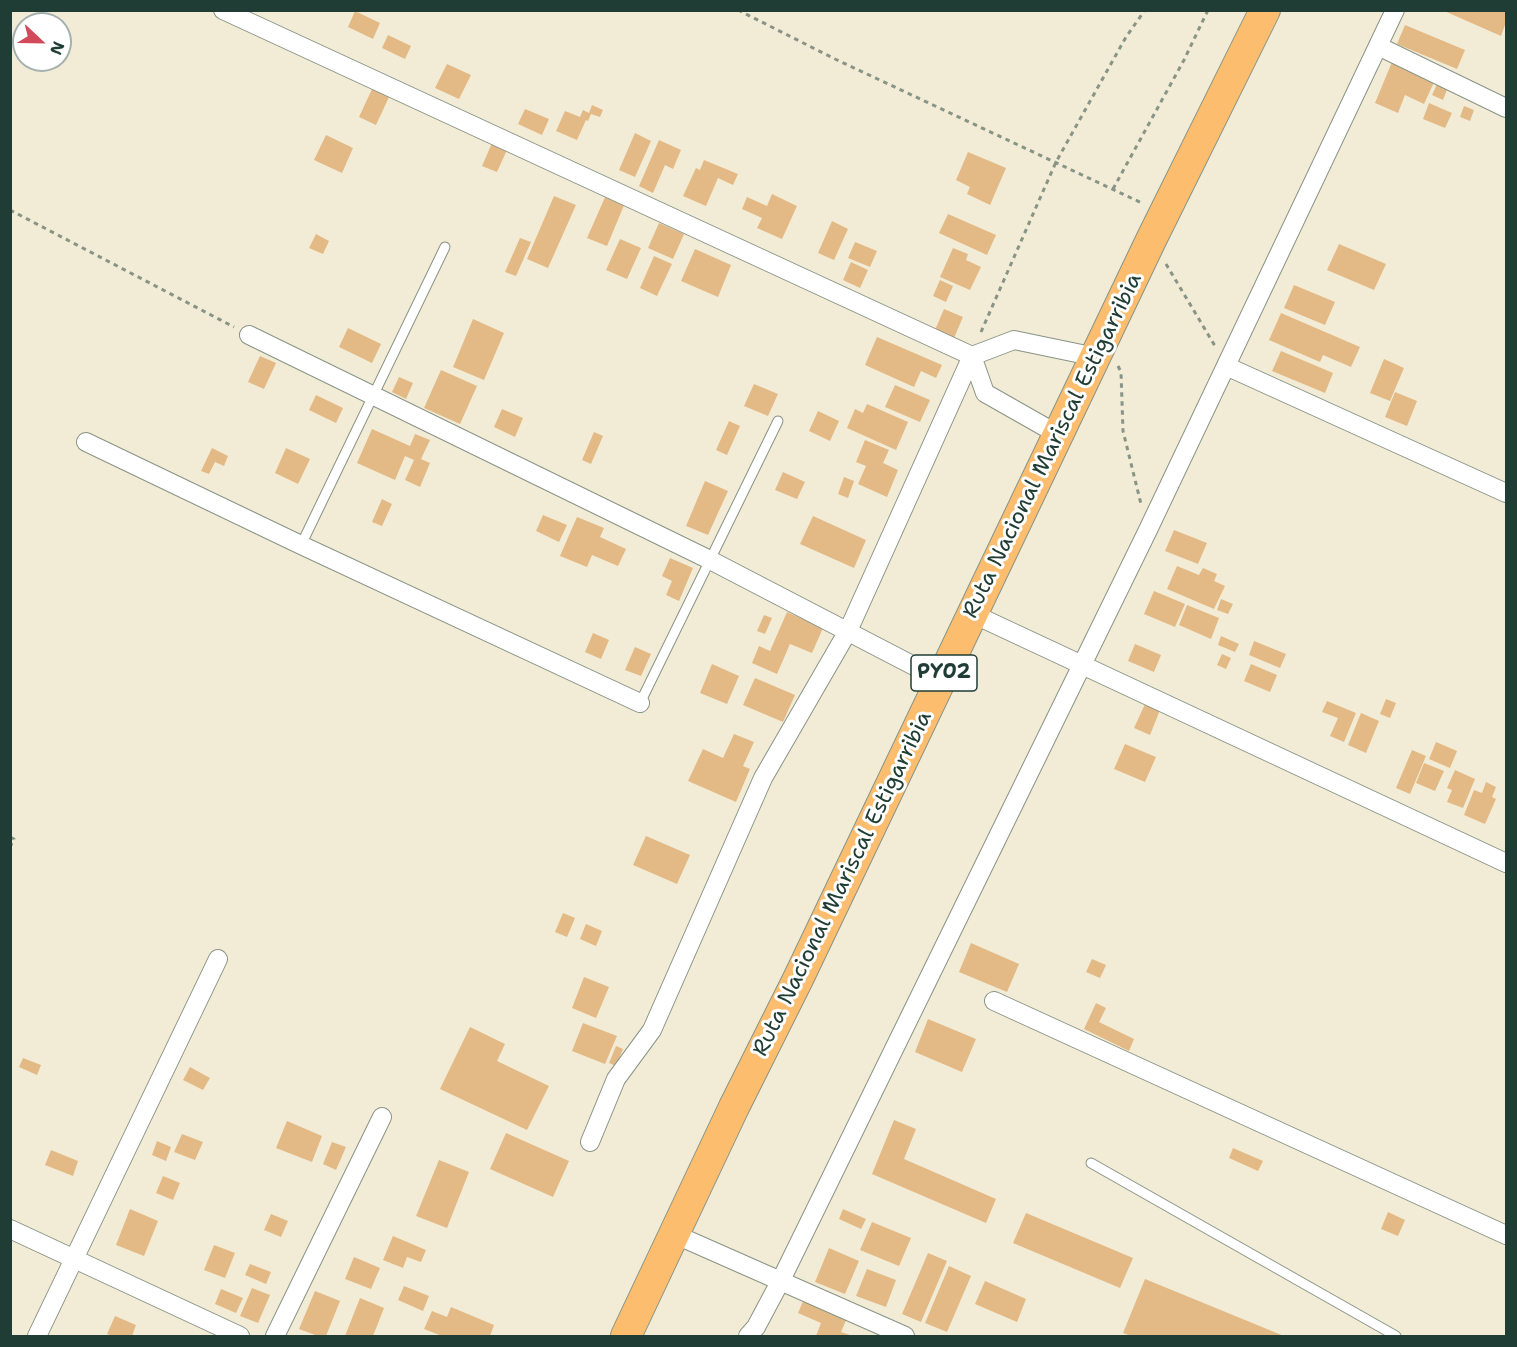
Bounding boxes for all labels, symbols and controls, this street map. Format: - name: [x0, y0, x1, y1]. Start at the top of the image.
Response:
- north arrow: [12, 12, 72, 72]
- text: N: [45, 38, 69, 58]
- street label: Ruta Nacional Mariscal Estigarribia: [958, 269, 1148, 623]
- road number: PY02: [911, 655, 977, 691]
- street label: Ruta Nacional Mariscal Estigarribia: [748, 707, 938, 1061]

